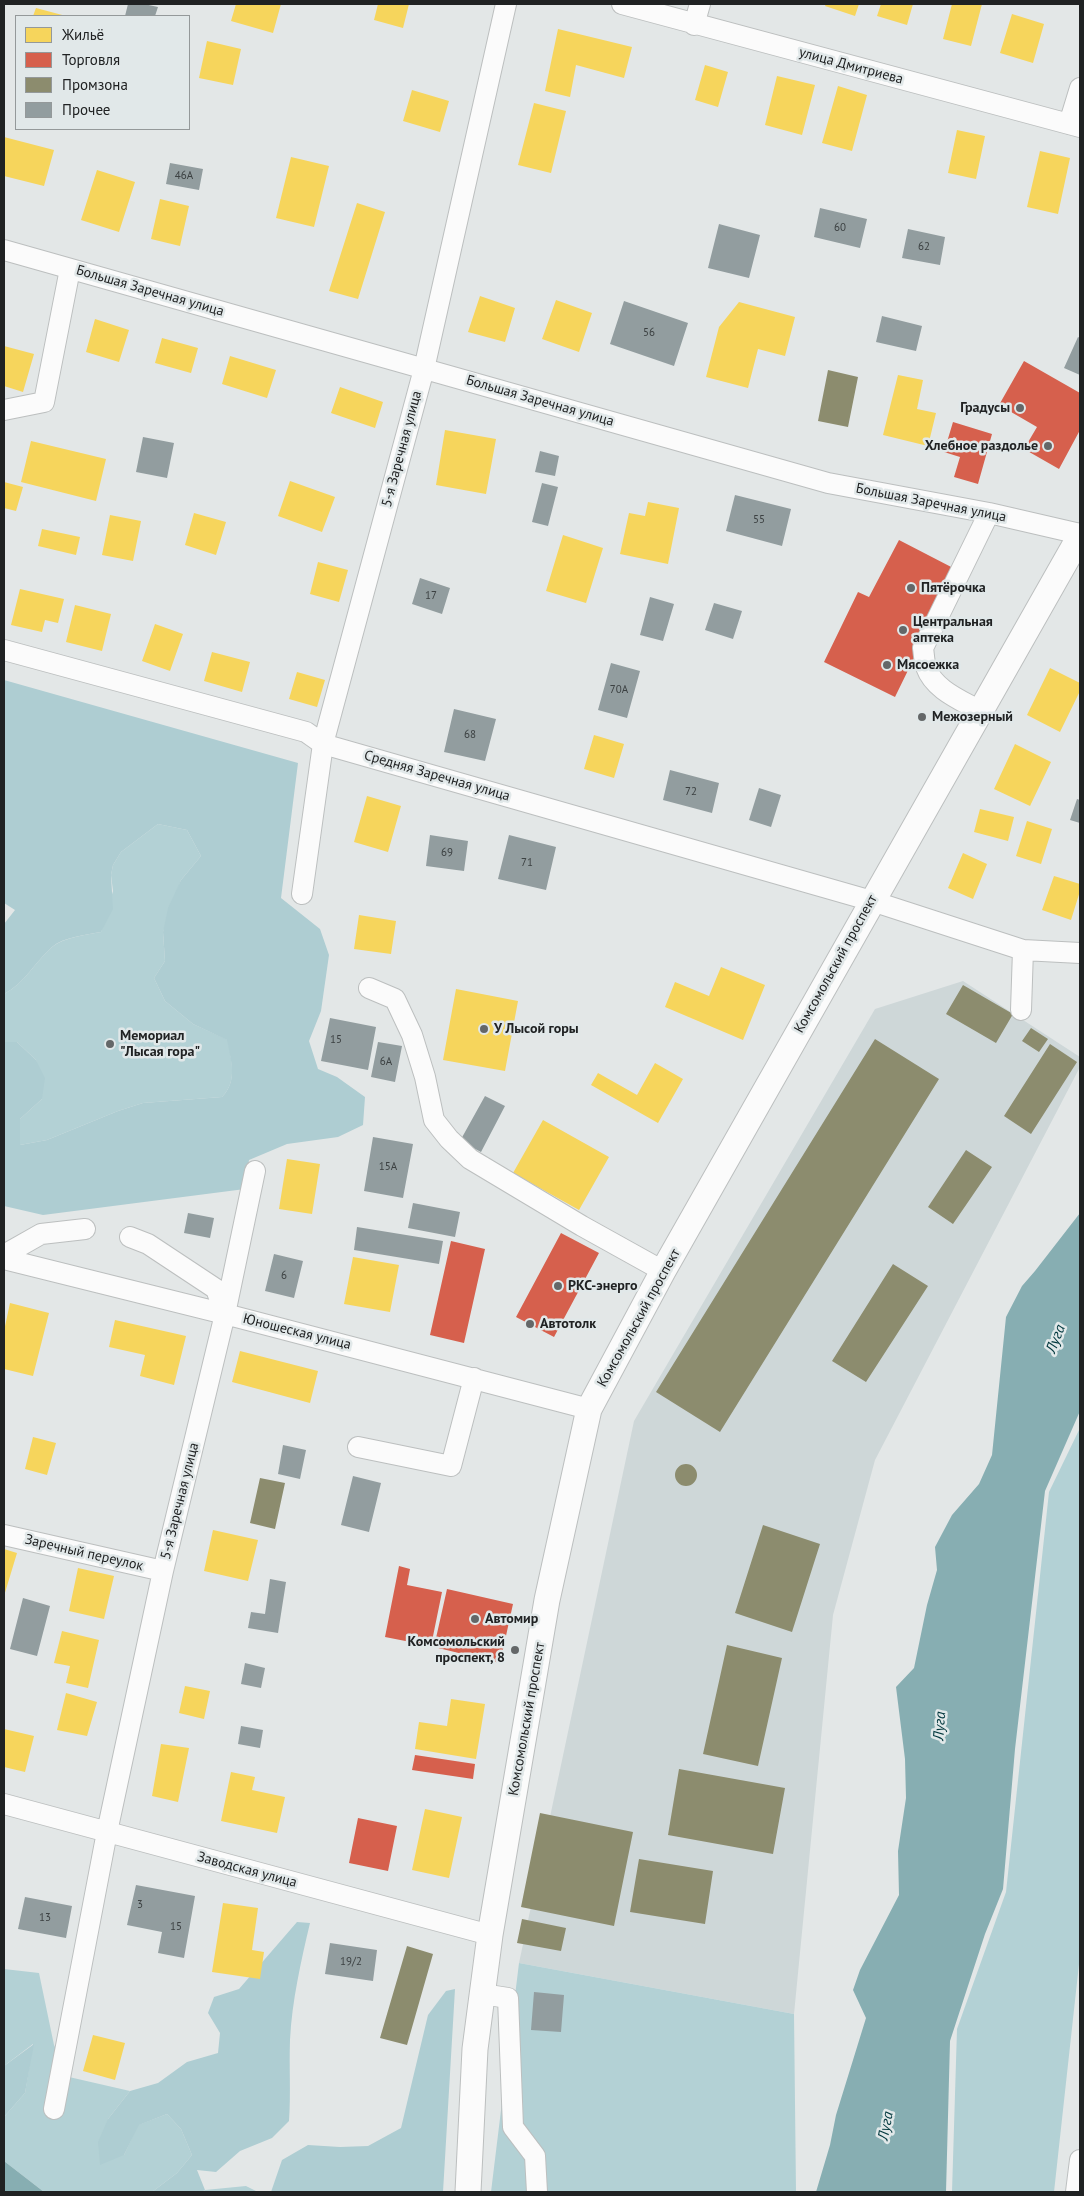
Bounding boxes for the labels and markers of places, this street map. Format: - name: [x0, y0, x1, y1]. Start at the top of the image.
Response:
- place label: Градусы: [960, 400, 1010, 416]
- marker: Градусы: [1014, 402, 1026, 414]
- place label: Хлебное раздолье: [925, 438, 1038, 454]
- marker: Хлебное раздолье: [1042, 440, 1054, 452]
- place label: Пятёрочка: [921, 580, 986, 596]
- marker: Пятёрочка: [905, 582, 917, 594]
- place label: Центральная аптека: [913, 614, 993, 646]
- marker: Центральная аптека: [897, 624, 909, 636]
- place label: Мясоежка: [897, 657, 959, 673]
- marker: Мясоежка: [881, 659, 893, 671]
- place label: Межозерный: [932, 709, 1013, 725]
- marker: Межозерный: [916, 711, 928, 723]
- place label: У Лысой горы: [494, 1021, 579, 1037]
- marker: У Лысой горы: [478, 1023, 490, 1035]
- place label: Мемориал "Лысая гора": [120, 1028, 200, 1060]
- marker: Мемориал "Лысая гора": [104, 1038, 116, 1050]
- place label: РКС-энерго: [568, 1278, 638, 1294]
- marker: РКС-энерго: [552, 1280, 564, 1292]
- place label: Автотолк: [540, 1316, 596, 1332]
- marker: Автотолк: [524, 1318, 536, 1330]
- place label: Автомир: [485, 1611, 538, 1627]
- marker: Автомир: [469, 1613, 481, 1625]
- place label: Комсомольский проспект, 8: [408, 1634, 505, 1666]
- marker: Комсомольский проспект, 8: [509, 1644, 521, 1656]

